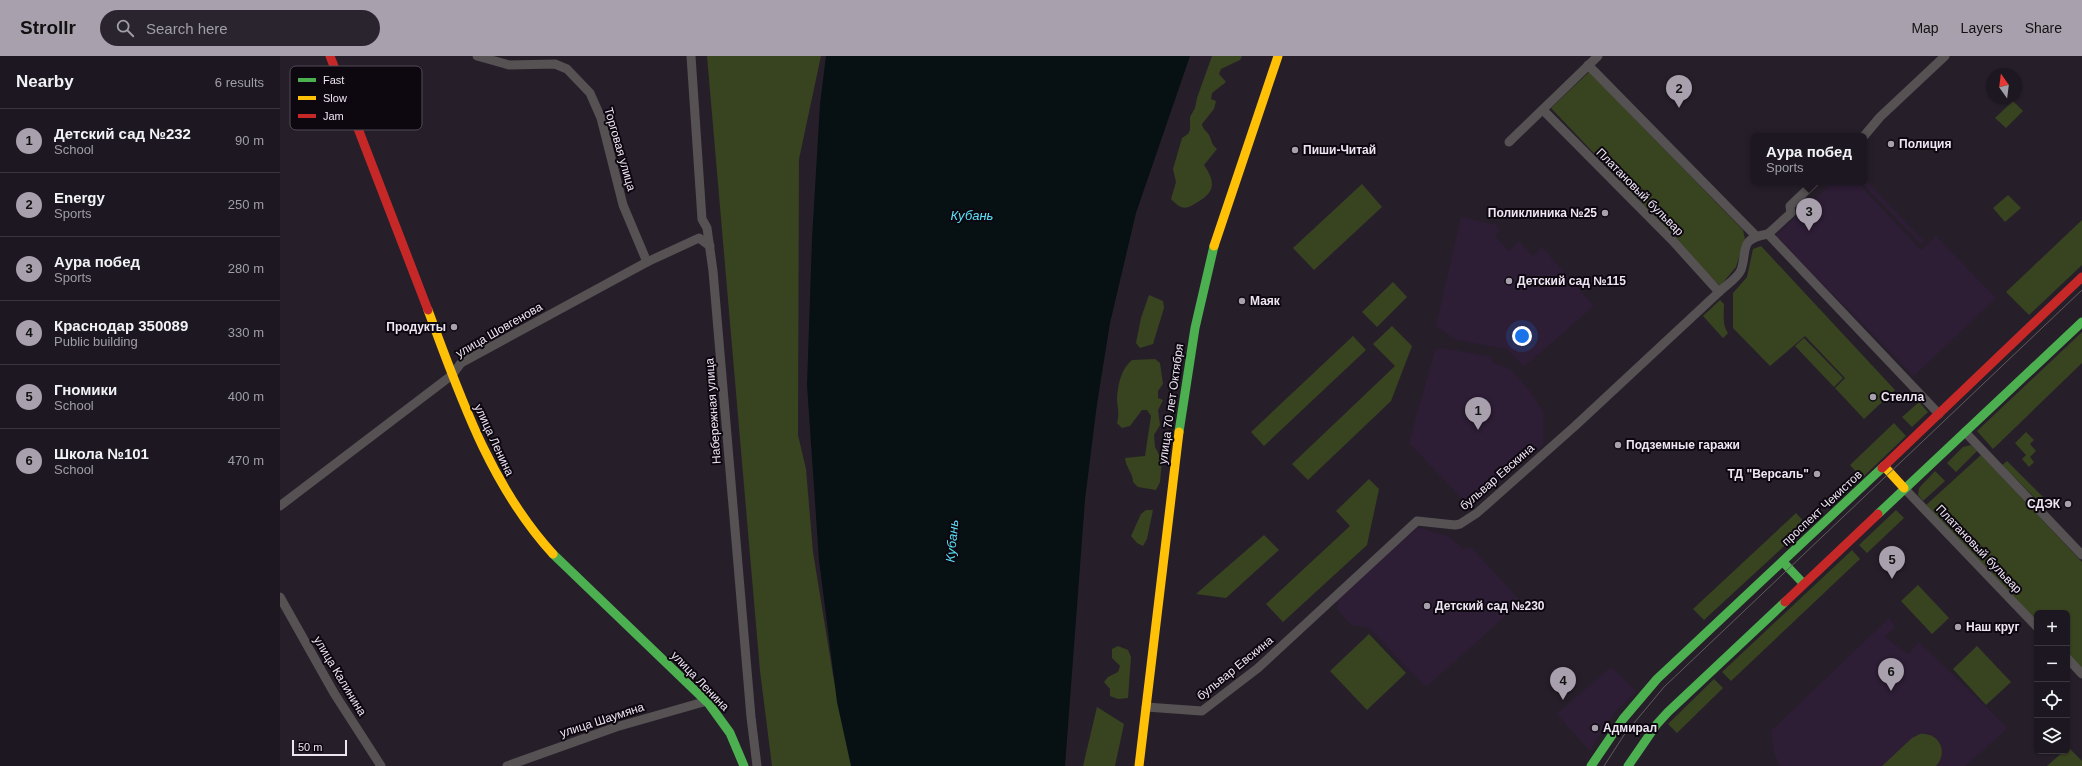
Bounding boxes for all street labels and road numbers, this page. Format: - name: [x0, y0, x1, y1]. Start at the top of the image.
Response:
- street label: Торговая улица: [601, 106, 639, 193]
- street label: Платановый бульвар: [1593, 145, 1687, 239]
- street label: улица Шовгенова: [453, 299, 545, 360]
- street label: улица 70 лет Октября: [1156, 343, 1186, 465]
- street label: Набережная улица: [702, 357, 724, 464]
- street label: улица Ленина: [471, 402, 517, 478]
- street label: бульвар Евскина: [1457, 441, 1537, 513]
- street label: проспект Чекистов: [1779, 467, 1865, 549]
- street label: Платановый бульвар: [1933, 502, 2025, 596]
- street label: бульвар Евскина: [1194, 633, 1276, 703]
- street label: улица Калинина: [311, 634, 369, 719]
- street label: улица Ленина: [668, 648, 732, 714]
- street label: улица Шаумяна: [558, 700, 646, 740]

